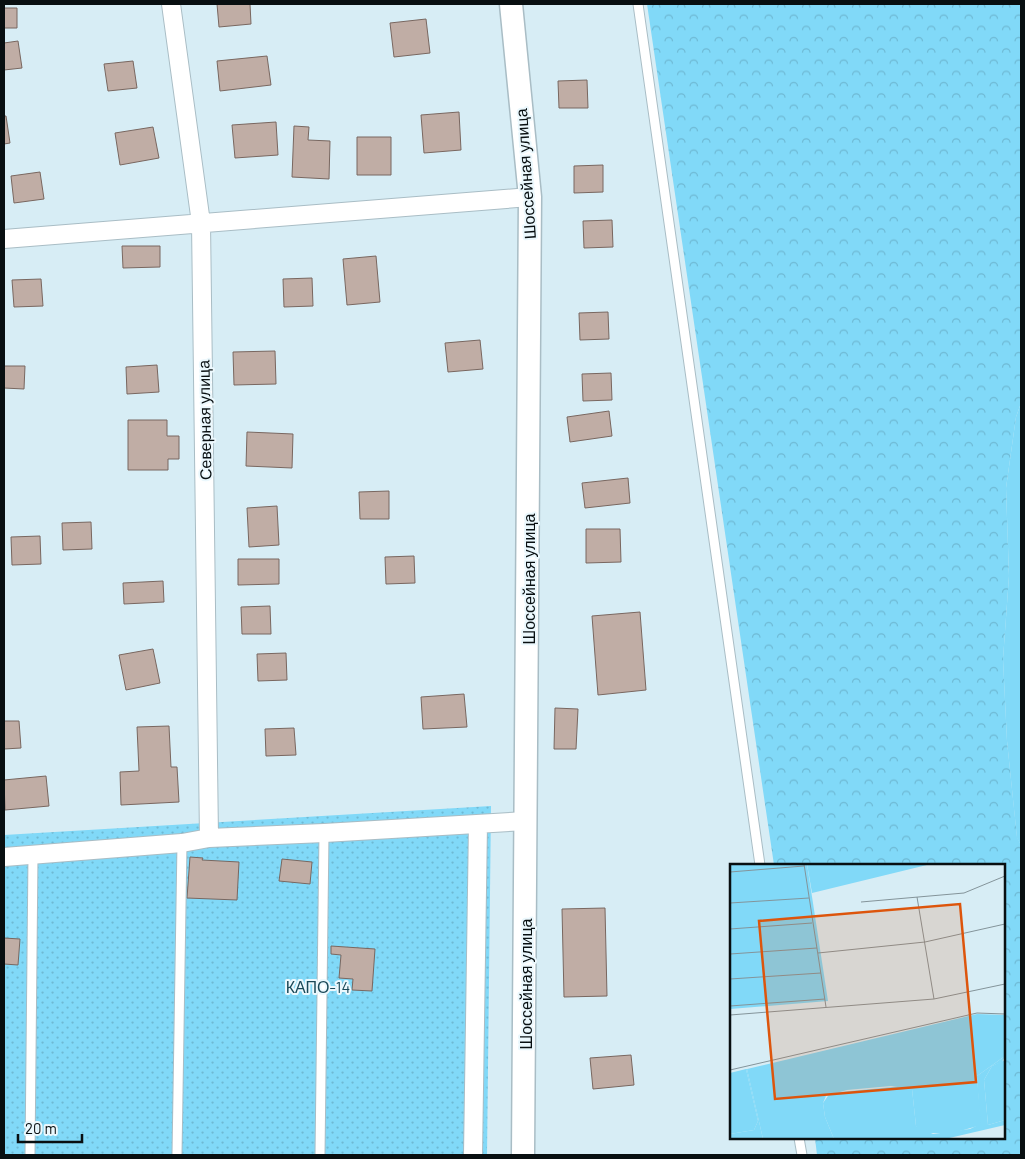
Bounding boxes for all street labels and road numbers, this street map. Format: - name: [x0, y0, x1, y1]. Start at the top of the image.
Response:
- street label: Шоссейная улица: [511, 108, 539, 240]
- street label: Северная улица: [193, 360, 215, 480]
- street label: Шоссейная улица: [519, 513, 538, 644]
- street label: Шоссейная улица: [516, 918, 535, 1049]

